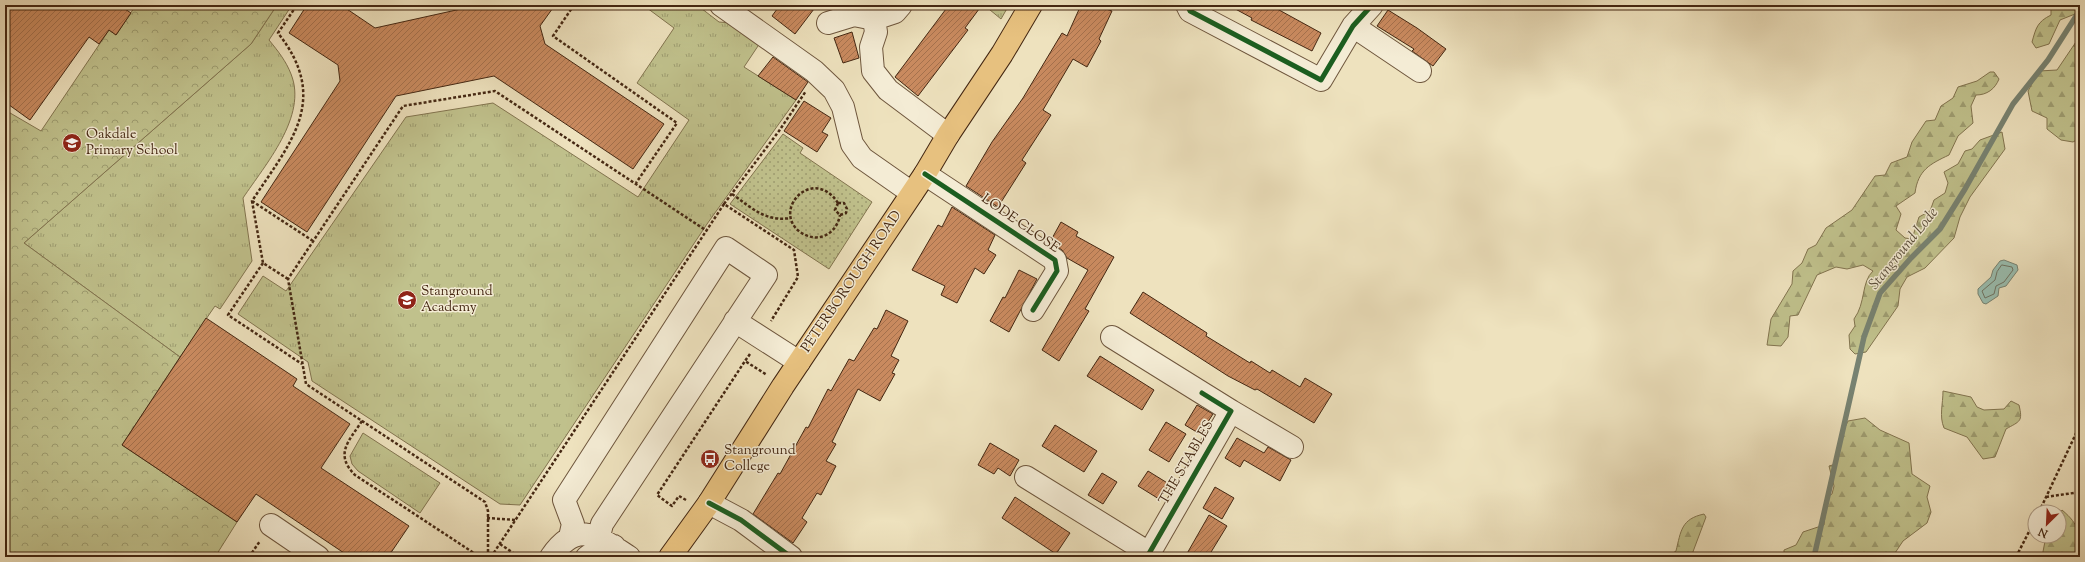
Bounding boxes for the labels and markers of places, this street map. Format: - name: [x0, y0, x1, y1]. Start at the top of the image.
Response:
- place label: Oakdale Primary School: [86, 125, 178, 161]
- school or university icon: Oakdale Primary School: [61, 132, 83, 154]
- place label: Stanground Academy: [421, 282, 493, 318]
- school or university icon: Stanground Academy: [396, 289, 418, 311]
- place label: Stanground College: [724, 441, 796, 477]
- bus stop icon: Stanground College: [699, 448, 721, 470]

